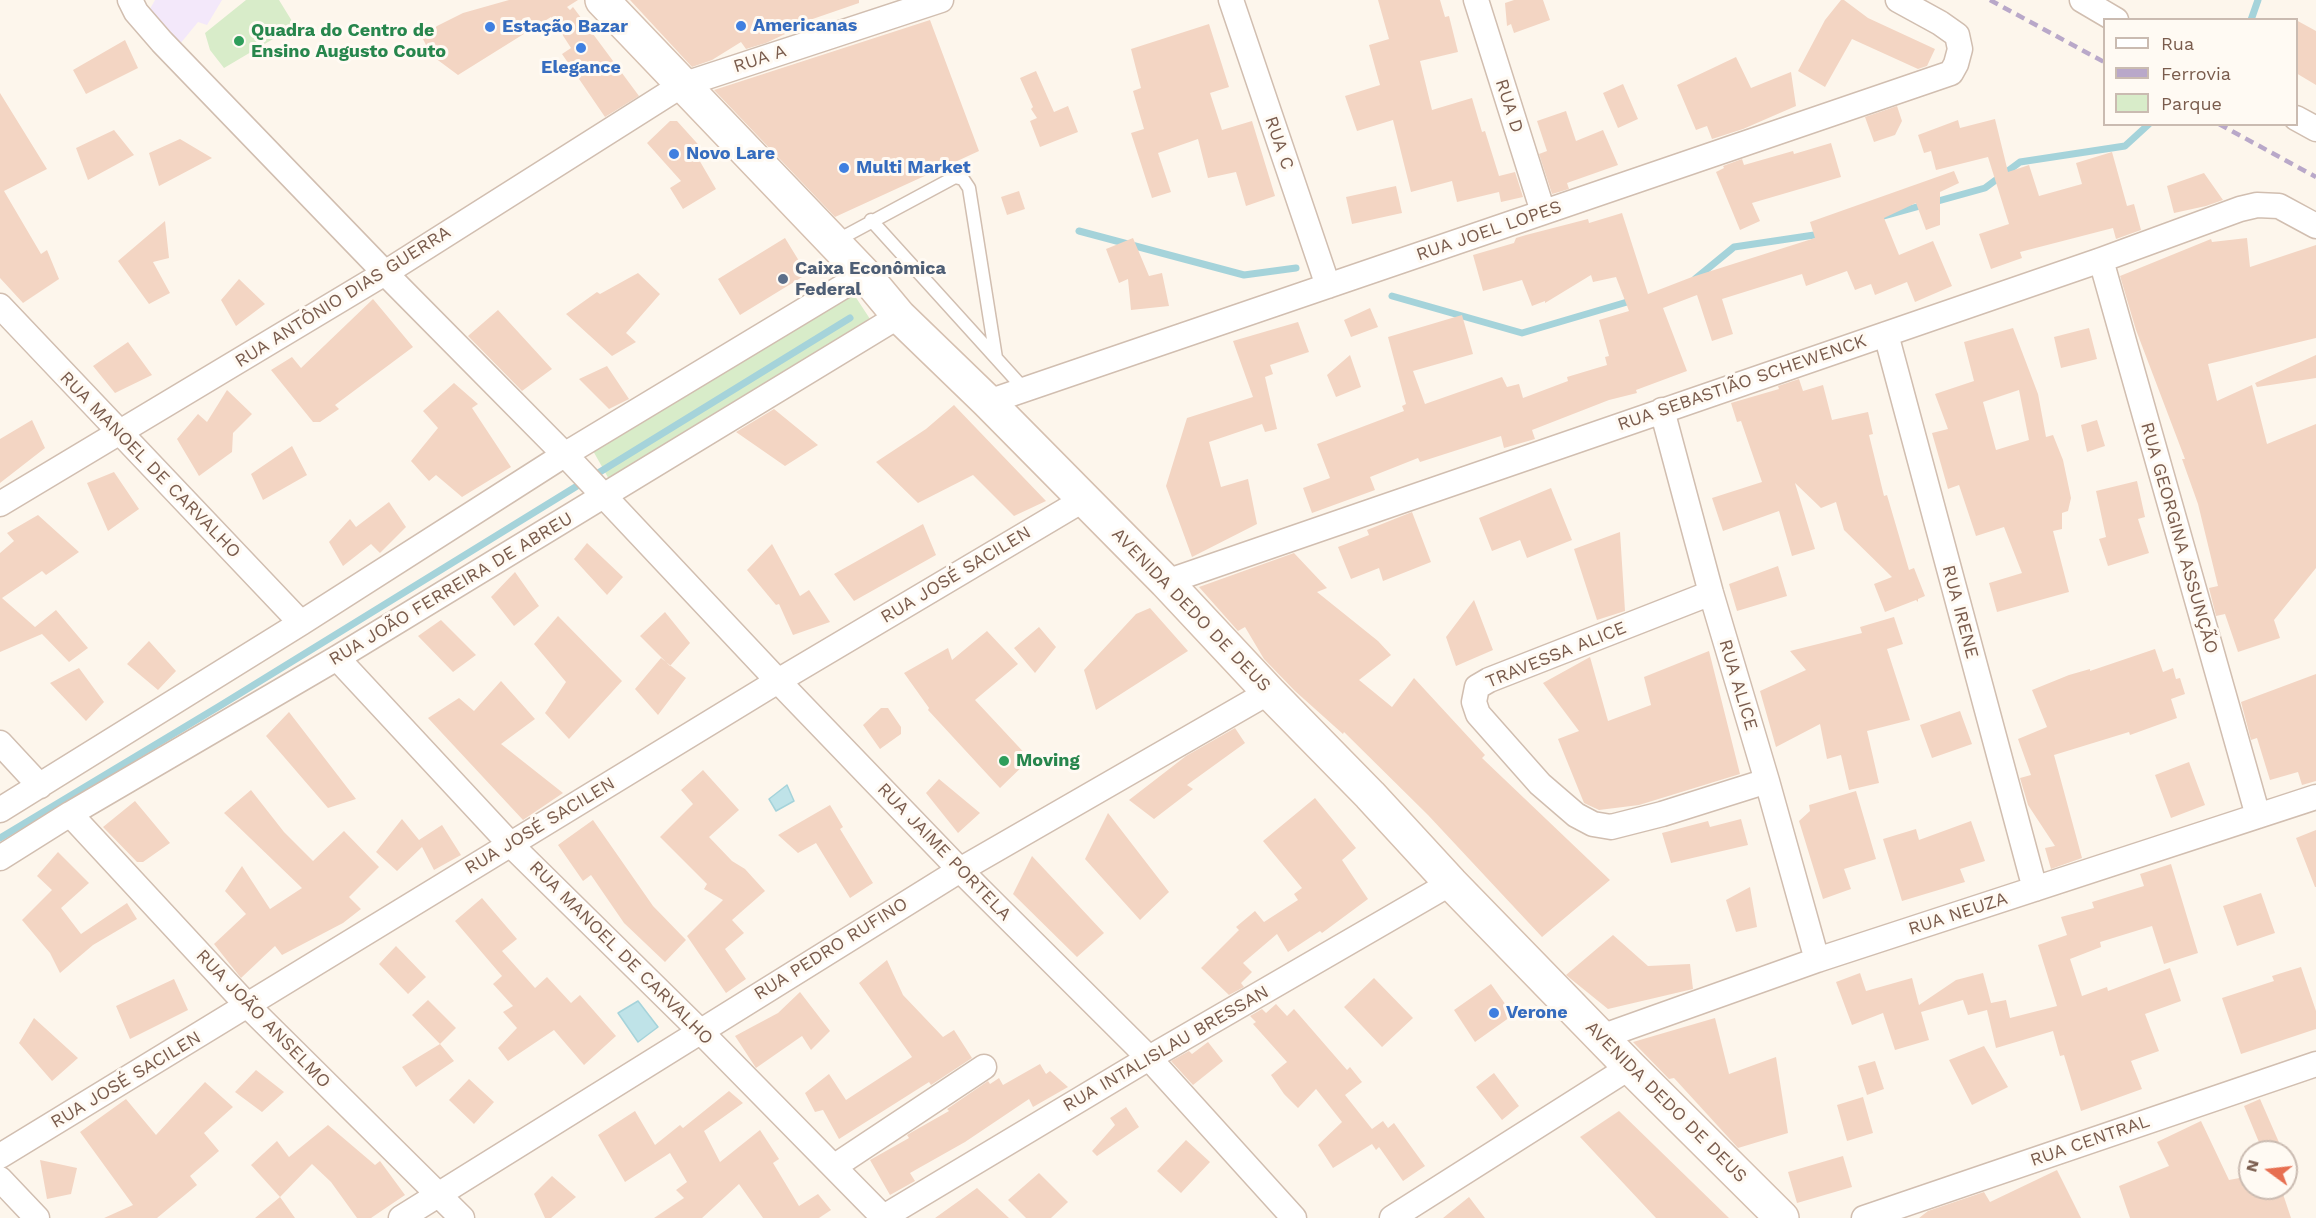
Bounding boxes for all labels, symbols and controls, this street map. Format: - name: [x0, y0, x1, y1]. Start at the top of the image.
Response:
- place label: Americanas: [753, 15, 857, 37]
- place label: Estação Bazar: [502, 16, 628, 38]
- legend: [2103, 18, 2298, 126]
- marker: Americanas: [734, 19, 748, 33]
- place label: Quadra do Centro de Ensino Augusto Couto: [251, 20, 446, 63]
- marker: Estação Bazar: [483, 20, 497, 34]
- text: Rua: [2161, 33, 2194, 54]
- marker: Quadra do Centro de Ensino Augusto Couto: [232, 34, 246, 48]
- street label: RUA A: [731, 40, 789, 78]
- marker: Elegance: [574, 41, 588, 55]
- place label: Elegance: [541, 57, 621, 79]
- text: Ferrovia: [2161, 63, 2231, 84]
- street label: RUA D: [1490, 76, 1528, 136]
- text: Parque: [2161, 93, 2222, 114]
- street label: RUA C: [1260, 114, 1298, 172]
- place label: Novo Lare: [686, 143, 775, 165]
- marker: Novo Lare: [667, 147, 681, 161]
- place label: Multi Market: [856, 157, 971, 179]
- marker: Multi Market: [837, 161, 851, 175]
- street label: RUA JOEL LOPES: [1414, 196, 1564, 266]
- street label: RUA ANTÔNIO DIAS GUERRA: [231, 222, 455, 372]
- place label: Caixa Econômica Federal: [795, 258, 946, 300]
- marker: Caixa Econômica Federal: [776, 272, 790, 286]
- street label: RUA SEBASTIÃO SCHEWENCK: [1615, 330, 1869, 436]
- street label: RUA MANOEL DE CARVALHO: [55, 367, 245, 563]
- street label: RUA GEORGINA ASSUNÇÃO: [2136, 420, 2222, 656]
- street label: RUA JOÃO FERREIRA DE ABREU: [325, 508, 577, 670]
- street label: RUA JOSÉ SACILEN: [877, 522, 1035, 628]
- street label: AVENIDA DEDO DE DEUS: [1107, 524, 1275, 696]
- street label: RUA IRENE: [1937, 563, 1983, 661]
- street label: TRAVESSA ALICE: [1483, 617, 1629, 693]
- street label: RUA ALICE: [1714, 637, 1762, 733]
- place label: Moving: [1016, 750, 1080, 772]
- marker: Moving: [997, 754, 1011, 768]
- street label: RUA JOSÉ SACILEN: [461, 773, 619, 879]
- street label: RUA JAIME PORTELA: [873, 779, 1015, 925]
- street label: RUA MANOEL DE CARVALHO: [525, 857, 717, 1049]
- street label: RUA NEUZA: [1906, 888, 2010, 940]
- street label: RUA PEDRO RUFINO: [750, 893, 912, 1005]
- street label: RUA JOÃO ANSELMO: [191, 945, 335, 1093]
- street label: RUA INTALISLAU BRESSAN: [1059, 981, 1273, 1117]
- place label: Verone: [1506, 1002, 1568, 1024]
- marker: Verone: [1487, 1006, 1501, 1020]
- street label: AVENIDA DEDO DE DEUS: [1581, 1017, 1751, 1187]
- street label: RUA JOSÉ SACILEN: [47, 1027, 205, 1133]
- street label: RUA CENTRAL: [2027, 1110, 2153, 1172]
- north arrow: [2238, 1140, 2298, 1200]
- text: N: [2241, 1158, 2263, 1174]

